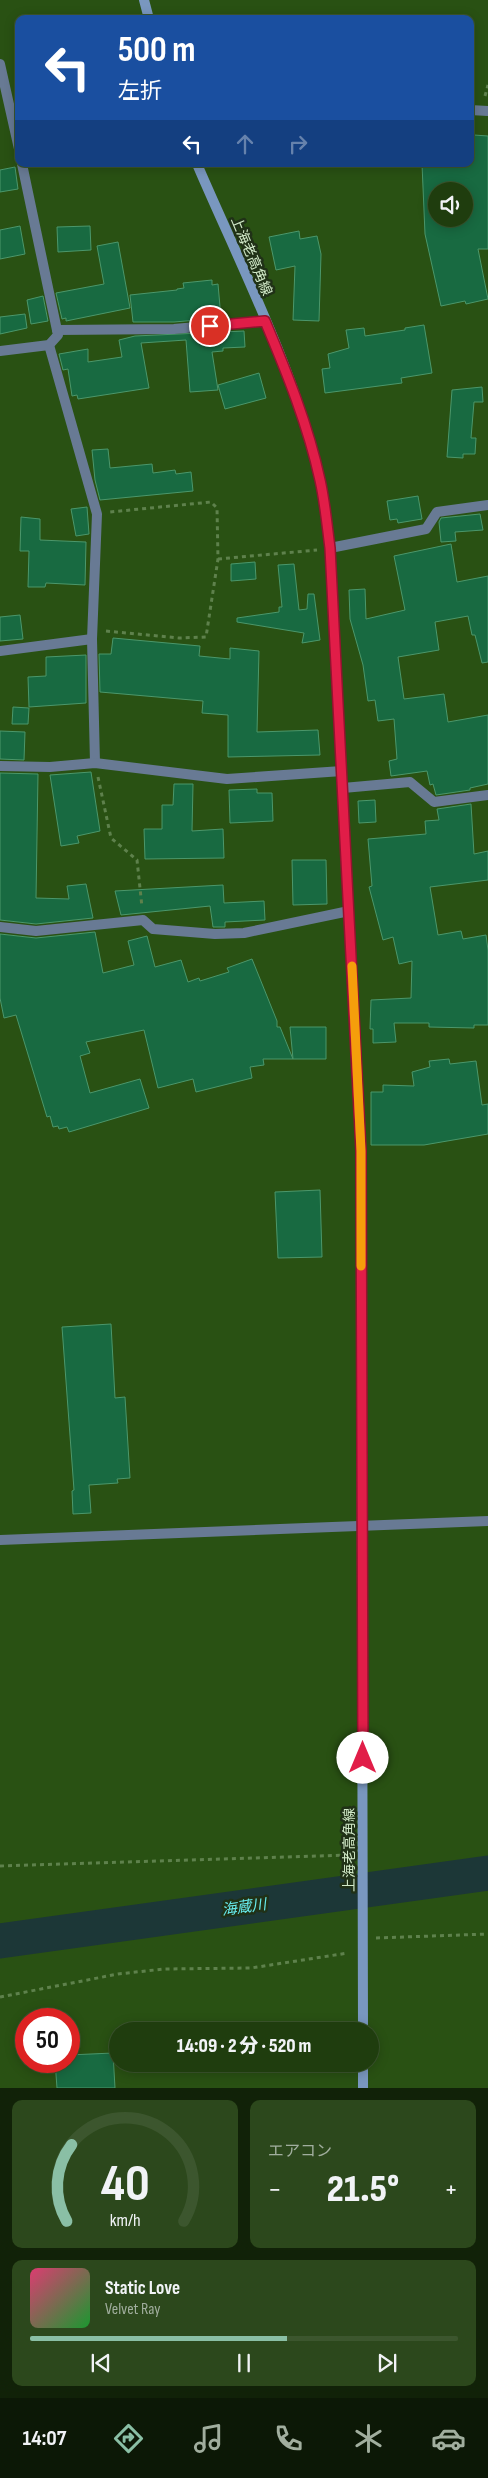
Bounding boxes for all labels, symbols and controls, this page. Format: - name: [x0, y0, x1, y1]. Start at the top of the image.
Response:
- text: 500 m: [118, 29, 195, 72]
- icon: left: [35, 35, 100, 100]
- text: 左折: [118, 78, 162, 105]
- icon: left: [178, 130, 206, 158]
- icon: ahead: [231, 130, 259, 158]
- icon: right: [284, 130, 312, 158]
- map controls: [428, 182, 473, 227]
- button: sound: [428, 182, 473, 227]
- street label: 上海老高角線: [227, 214, 276, 298]
- pin: [189, 305, 231, 347]
- icon: arrive: [196, 312, 224, 340]
- position arrow: [336, 1731, 388, 1783]
- street label: 上海老高角線: [341, 1808, 358, 1892]
- water label: 海蔵川: [220, 1895, 270, 1920]
- speed limit sign: 50: [15, 2008, 80, 2073]
- text: 14:09 · 2 分 · 520 m: [177, 2035, 311, 2058]
- text: エアコン: [268, 2142, 332, 2161]
- text: 40: [101, 2153, 149, 2216]
- text: 21.5°: [327, 2167, 399, 2212]
- text: −: [268, 2173, 282, 2206]
- text: +: [444, 2173, 458, 2206]
- text: km/h: [110, 2210, 140, 2231]
- text: Static Love: [105, 2277, 180, 2300]
- text: Velvet Ray: [105, 2300, 160, 2319]
- icon: previous: [87, 2349, 115, 2377]
- icon: pause: [230, 2349, 258, 2377]
- icon: next: [373, 2349, 401, 2377]
- icon: directions: [111, 2421, 146, 2456]
- icon: music: [191, 2421, 226, 2456]
- icon: phone: [271, 2421, 306, 2456]
- icon: climate: [351, 2421, 386, 2456]
- icon: car: [431, 2421, 466, 2456]
- text: 14:07: [22, 2425, 66, 2452]

